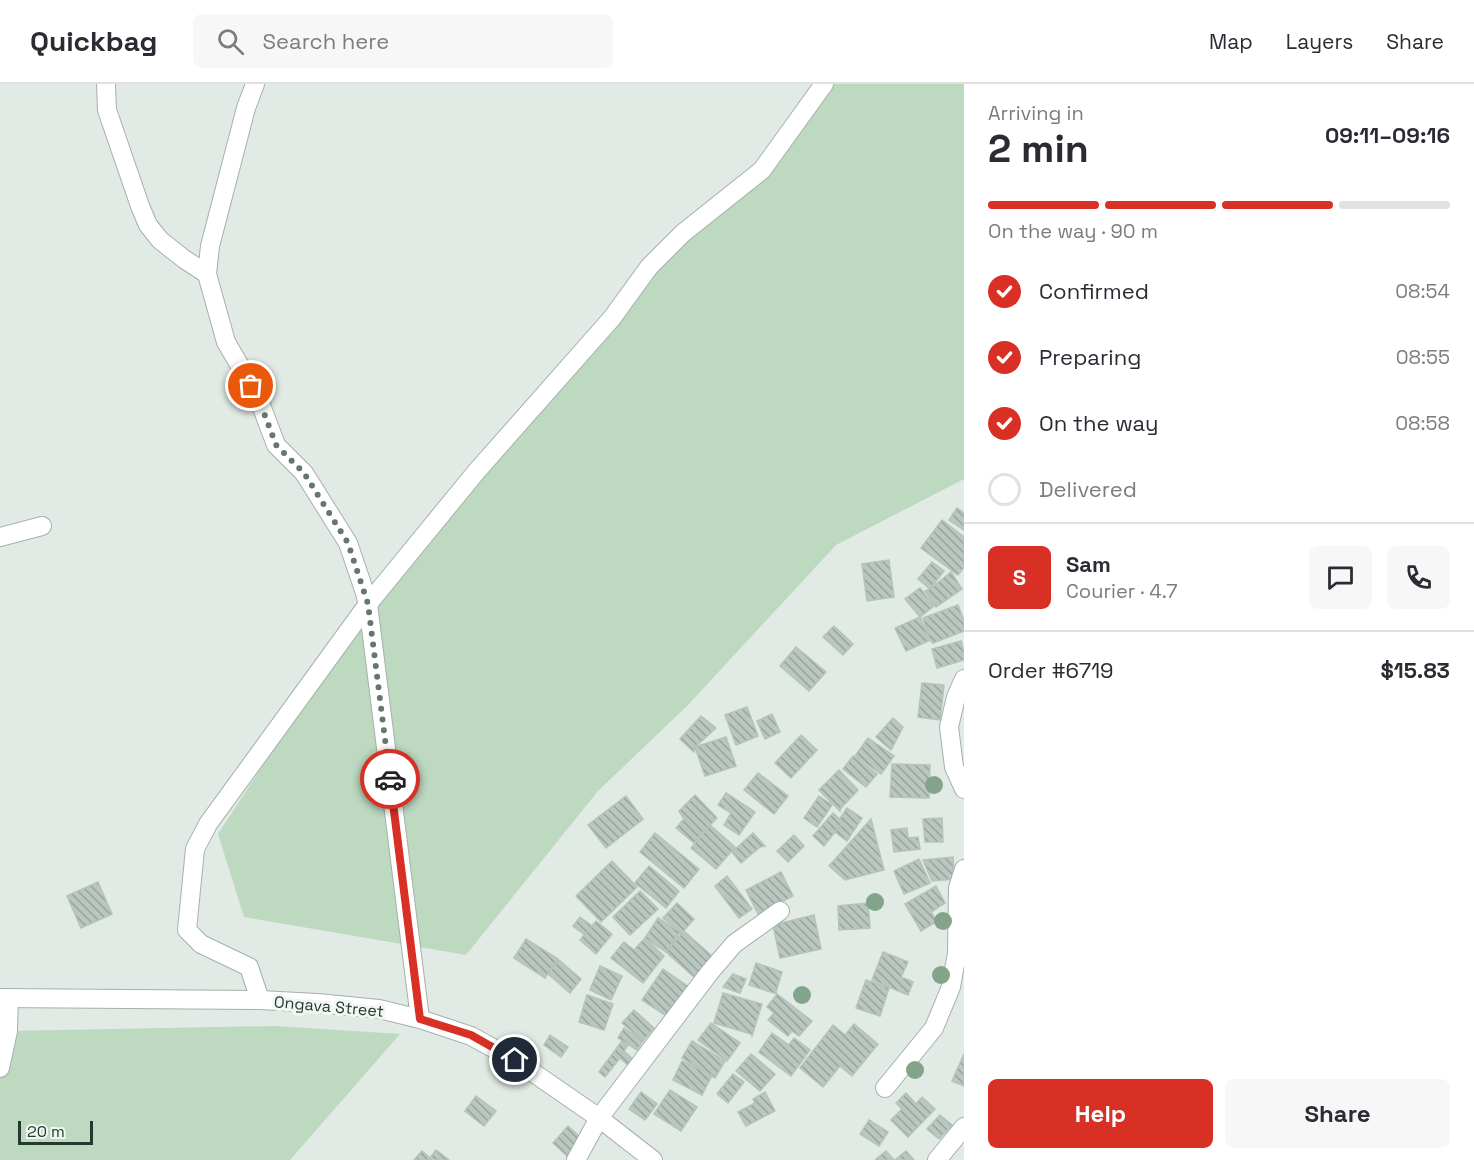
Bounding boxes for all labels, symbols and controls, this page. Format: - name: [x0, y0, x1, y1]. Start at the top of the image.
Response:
- search box: [193, 14, 613, 68]
- text: Quickbag: [30, 23, 157, 59]
- icon: search: [214, 25, 247, 58]
- text: Search here: [262, 27, 389, 55]
- text: Map: [1209, 28, 1253, 55]
- text: Layers: [1286, 28, 1353, 55]
- text: Share: [1386, 28, 1444, 55]
- text: Arriving in: [988, 100, 1084, 126]
- text: 09:11–09:16: [1325, 121, 1450, 149]
- text: 2 min: [988, 124, 1089, 173]
- text: On the way · 90 m: [988, 218, 1158, 244]
- icon: check: [988, 275, 1021, 308]
- text: Confirmed: [1039, 277, 1149, 305]
- text: 08:54: [1395, 278, 1450, 304]
- icon: check: [988, 341, 1021, 374]
- text: Preparing: [1039, 343, 1141, 371]
- text: 08:55: [1396, 344, 1450, 370]
- pin: [225, 360, 276, 411]
- icon: bag: [234, 369, 267, 402]
- icon: check: [988, 407, 1021, 440]
- text: On the way: [1039, 409, 1158, 437]
- text: 08:58: [1395, 410, 1450, 436]
- text: Delivered: [1039, 475, 1137, 503]
- button: chat: [1309, 546, 1372, 609]
- button: phone: [1387, 546, 1450, 609]
- text: Sam: [1066, 550, 1111, 578]
- text: S: [1013, 563, 1026, 591]
- text: Courier · 4.7: [1066, 578, 1177, 604]
- text: Order #6719: [988, 656, 1114, 684]
- text: $15.83: [1380, 656, 1450, 684]
- courier: [360, 749, 420, 809]
- icon: car: [374, 763, 407, 796]
- street label: Ongava Street: [273, 991, 385, 1022]
- pin: [489, 1034, 540, 1085]
- icon: home: [498, 1043, 531, 1076]
- button: Help: [988, 1079, 1213, 1148]
- button: Share: [1225, 1079, 1450, 1148]
- scale bar: [18, 1118, 93, 1146]
- text: 20 m: [27, 1121, 65, 1142]

